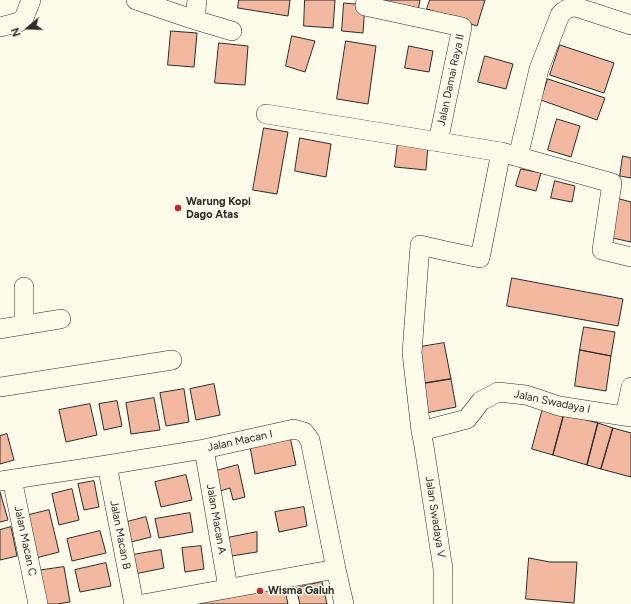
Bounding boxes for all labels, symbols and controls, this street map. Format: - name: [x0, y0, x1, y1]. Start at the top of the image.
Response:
- north arrow: [8, 8, 48, 48]
- text: N: [9, 26, 24, 38]
- street label: Jalan Damai Raya II: [435, 33, 467, 127]
- place label: Warung Kopi Dago Atas: [186, 195, 251, 221]
- marker: Warung Kopi Dago Atas: [173, 203, 183, 213]
- street label: Jalan Swadaya I: [513, 387, 591, 417]
- street label: Jalan Macan I: [206, 428, 274, 454]
- street label: Jalan Swadaya V: [422, 475, 448, 559]
- street label: Jalan Macan A: [203, 483, 229, 555]
- street label: Jalan Macan B: [107, 499, 133, 571]
- street label: Jalan Macan C: [11, 505, 39, 577]
- place label: Wisma Galuh: [268, 584, 334, 598]
- marker: Wisma Galuh: [255, 586, 265, 596]

